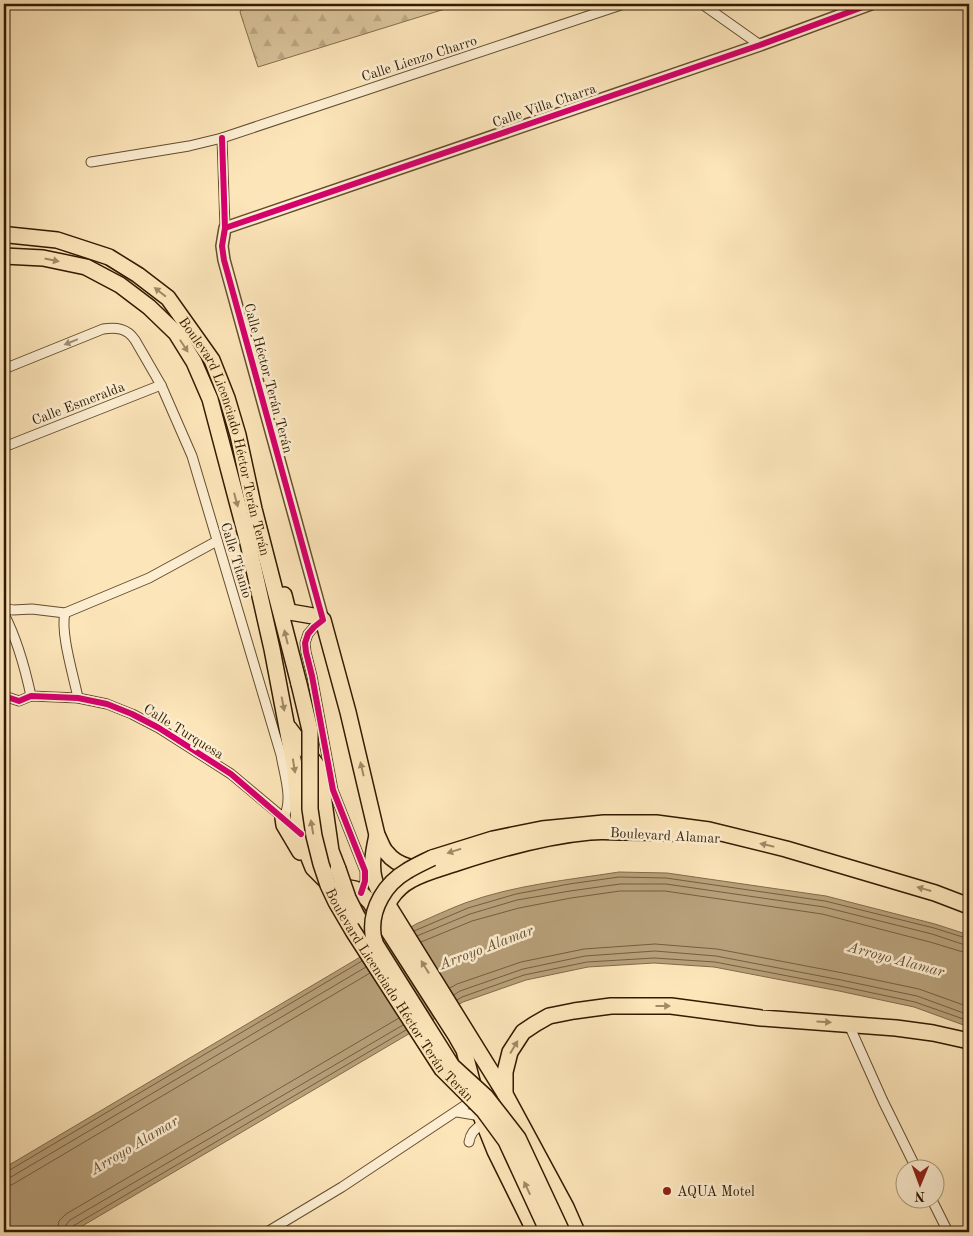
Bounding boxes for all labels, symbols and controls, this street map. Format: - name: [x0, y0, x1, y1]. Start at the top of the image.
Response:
- street label: Calle Lienzo Charro: [360, 34, 479, 84]
- street label: Calle Villa Charra: [491, 82, 598, 130]
- one-way arrow: [45, 256, 60, 264]
- one-way arrow: [154, 286, 167, 297]
- street label: Calle Héctor Terán Terán: [241, 302, 295, 455]
- street label: Boulevard Licenciado Héctor Terán Terán: [176, 315, 272, 558]
- one-way arrow: [63, 338, 78, 346]
- one-way arrow: [180, 340, 189, 353]
- street label: Calle Esmeralda: [30, 380, 127, 428]
- one-way arrow: [232, 492, 240, 507]
- street label: Calle Titanio: [218, 521, 254, 600]
- one-way arrow: [282, 630, 290, 645]
- one-way arrow: [279, 697, 287, 713]
- street label: Calle Turquesa: [141, 702, 226, 762]
- one-way arrow: [291, 758, 299, 774]
- one-way arrow: [358, 762, 366, 777]
- one-way arrow: [308, 818, 316, 834]
- street label: Boulevard Alamar: [609, 826, 721, 846]
- one-way arrow: [760, 841, 775, 849]
- one-way arrow: [446, 848, 461, 856]
- one-way arrow: [916, 885, 931, 893]
- street label: Boulevard Licenciado Héctor Terán Terán: [323, 886, 476, 1105]
- water label: Arroyo Alamar: [436, 923, 536, 974]
- water label: Arroyo Alamar: [845, 940, 946, 981]
- one-way arrow: [421, 960, 430, 973]
- one-way arrow: [655, 1002, 671, 1010]
- one-way arrow: [816, 1019, 832, 1027]
- one-way arrow: [509, 1041, 518, 1054]
- water label: Arroyo Alamar: [87, 1114, 182, 1179]
- north arrow: [896, 1158, 946, 1208]
- one-way arrow: [523, 1181, 531, 1195]
- marker: AQUA Motel: [661, 1185, 673, 1197]
- place label: AQUA Motel: [677, 1185, 755, 1199]
- text: N: [914, 1189, 925, 1203]

